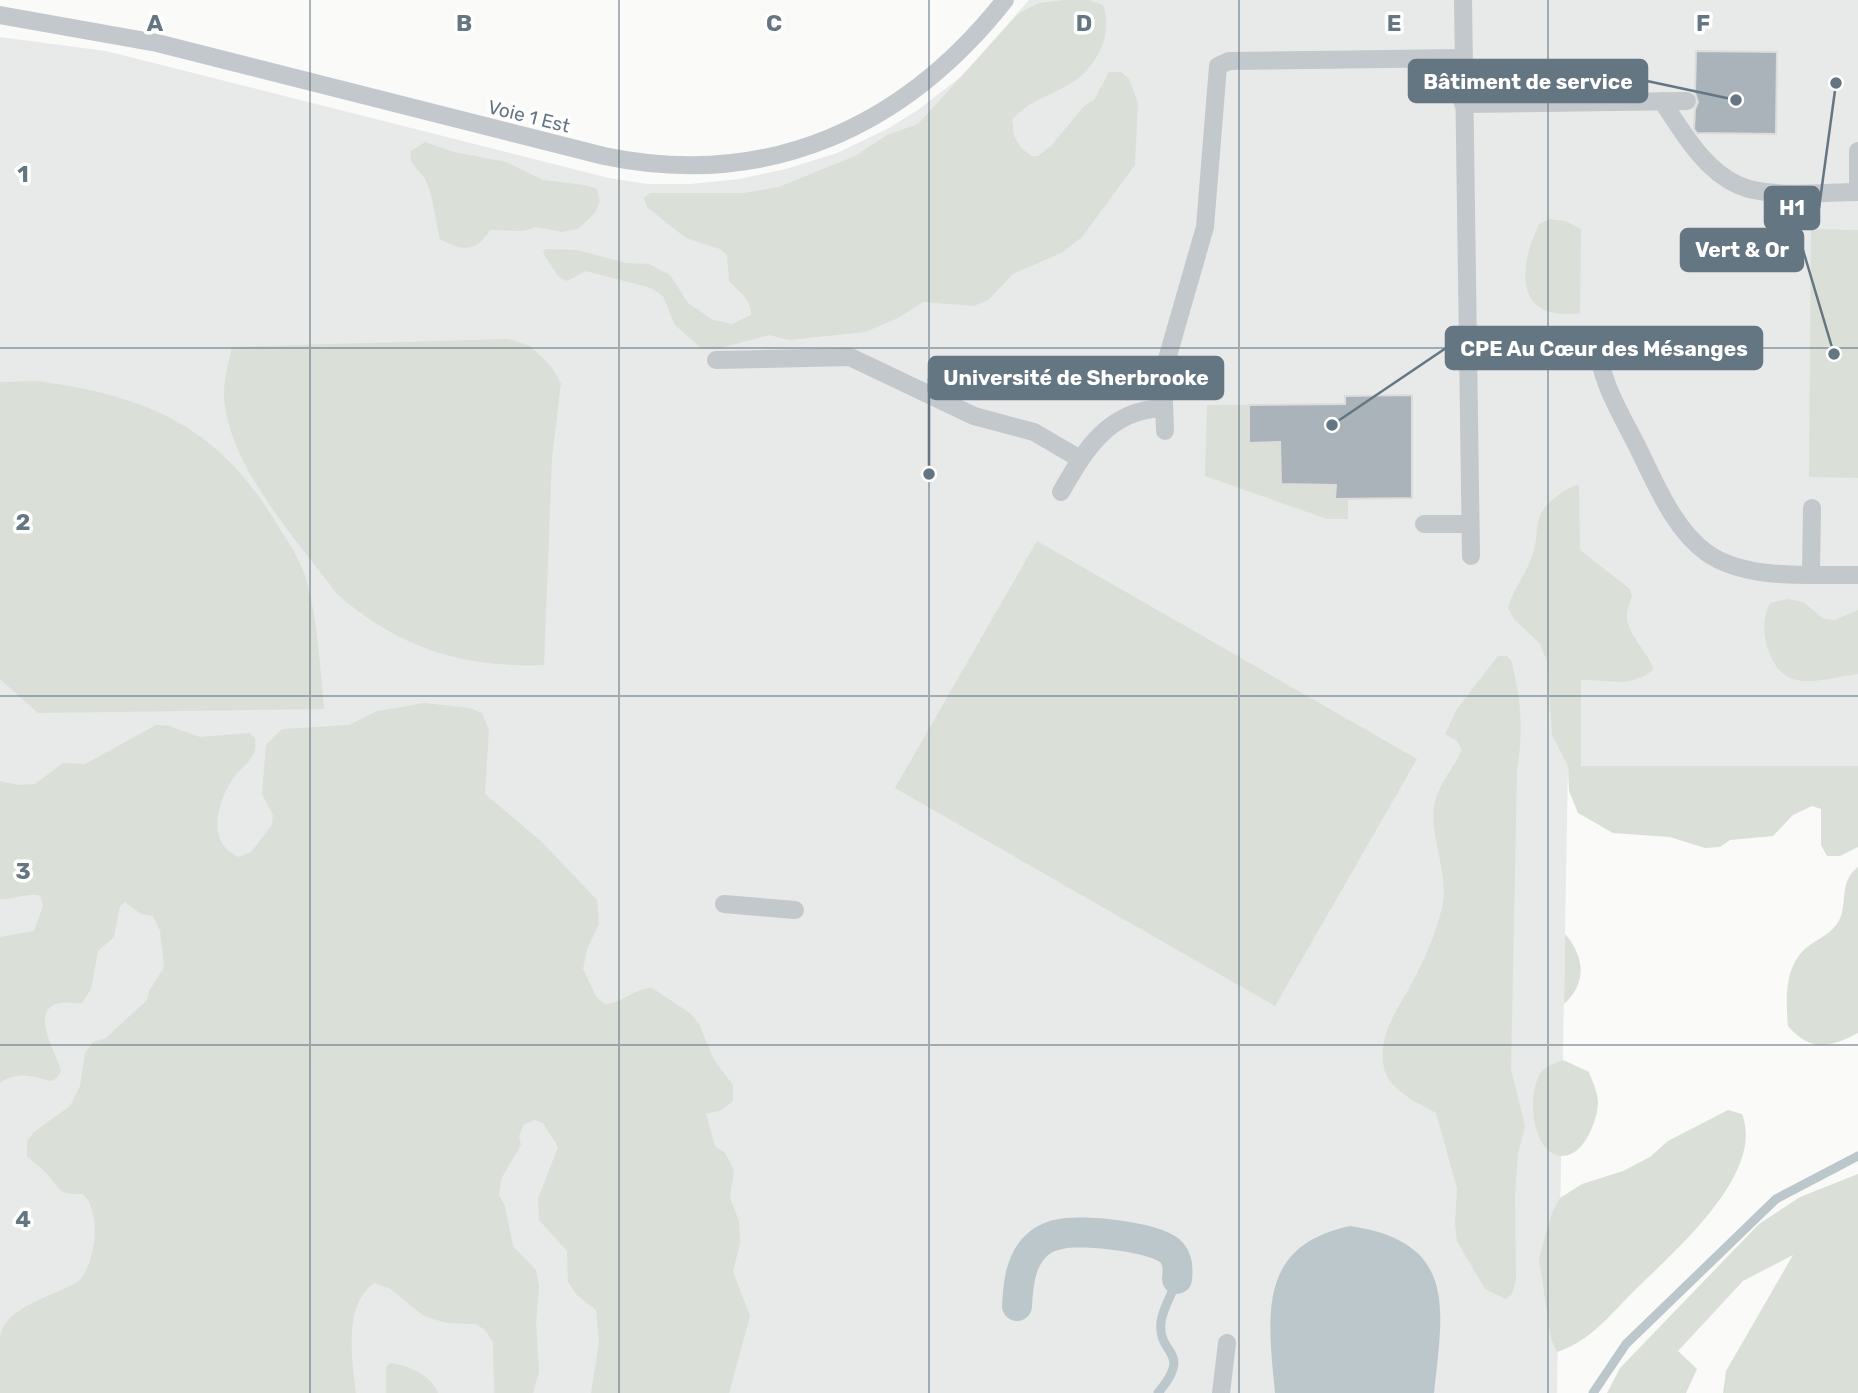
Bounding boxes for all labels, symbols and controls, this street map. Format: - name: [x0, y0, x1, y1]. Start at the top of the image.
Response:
- text: A: [147, 9, 164, 37]
- text: B: [456, 9, 472, 37]
- text: C: [766, 9, 782, 37]
- text: D: [1076, 9, 1092, 37]
- text: E: [1387, 9, 1401, 37]
- text: F: [1696, 9, 1710, 37]
- callout: Bâtiment de service: [1409, 60, 1647, 102]
- text: Bâtiment de service: [1423, 69, 1633, 94]
- street label: Voie 1 Est: [486, 95, 573, 138]
- text: 1: [17, 160, 29, 188]
- callout: H1: [1765, 187, 1819, 229]
- text: H1: [1779, 195, 1805, 220]
- callout: Vert & Or: [1681, 229, 1803, 271]
- text: Vert & Or: [1695, 237, 1790, 262]
- callout: CPE Au Cœur des Mésanges: [1446, 327, 1762, 369]
- text: CPE Au Cœur des Mésanges: [1460, 336, 1748, 361]
- callout: Université de Sherbrooke: [929, 357, 1223, 399]
- text: Université de Sherbrooke: [943, 365, 1209, 390]
- text: 2: [16, 508, 30, 536]
- text: 3: [15, 857, 31, 885]
- text: 4: [15, 1205, 31, 1233]

